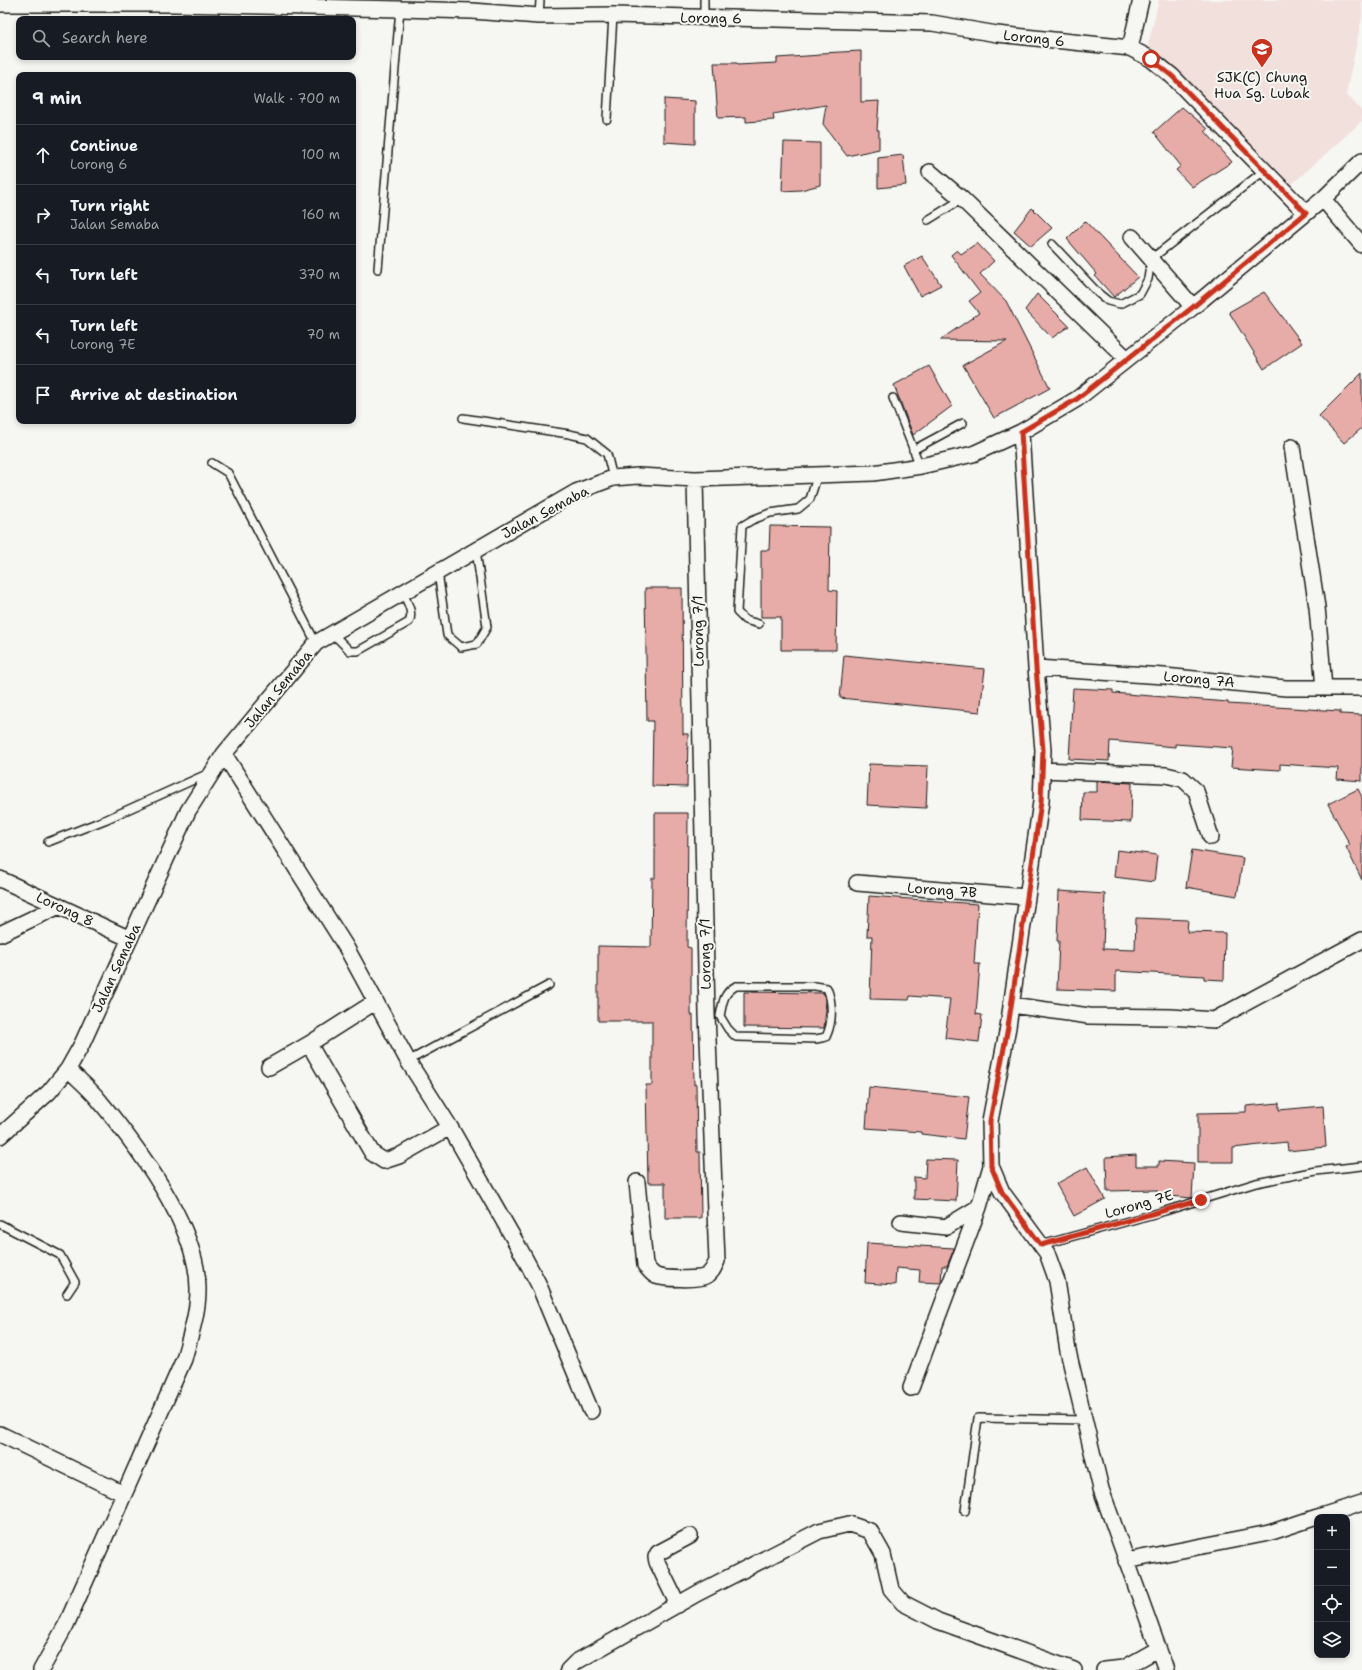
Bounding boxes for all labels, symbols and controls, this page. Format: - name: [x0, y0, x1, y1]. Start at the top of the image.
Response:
- street label: Lorong 6: [680, 8, 742, 28]
- search box: [16, 16, 356, 60]
- street label: Lorong 6: [1002, 26, 1066, 50]
- icon: search: [30, 27, 52, 49]
- text: Search here: [62, 28, 148, 48]
- school or university icon: SJK(C) Chung Hua Sg. Lubak: [1249, 36, 1275, 69]
- route start: [1142, 50, 1160, 68]
- place label: SJK(C) Chung Hua Sg. Lubak: [1214, 68, 1310, 102]
- text: 9 min: [32, 87, 82, 109]
- text: Walk · 700 m: [254, 90, 340, 107]
- text: Continue: [70, 136, 138, 156]
- icon: ahead: [32, 144, 54, 166]
- text: 100 m: [301, 146, 340, 163]
- text: Lorong 6: [70, 156, 127, 173]
- text: Turn right: [70, 196, 150, 216]
- icon: right: [32, 204, 54, 226]
- text: 160 m: [302, 206, 340, 223]
- text: Jalan Semaba: [70, 216, 159, 233]
- icon: left: [32, 264, 54, 286]
- text: Turn left: [70, 265, 138, 285]
- text: 370 m: [298, 266, 340, 283]
- text: Turn left: [70, 316, 138, 336]
- icon: left: [32, 324, 54, 346]
- text: 70 m: [306, 326, 340, 343]
- text: Lorong 7E: [70, 336, 135, 353]
- icon: arrive: [32, 384, 54, 406]
- text: Arrive at destination: [70, 385, 238, 405]
- street label: Jalan Semaba: [498, 481, 592, 542]
- street label: Lorong 7/1: [688, 595, 708, 667]
- street label: Jalan Semaba: [240, 646, 316, 732]
- street label: Lorong 7A: [1163, 667, 1235, 691]
- street label: Lorong 7B: [907, 879, 977, 901]
- street label: Lorong 8: [33, 888, 97, 930]
- street label: Lorong 7/1: [695, 918, 715, 990]
- street label: Jalan Semaba: [88, 920, 145, 1015]
- street label: Lorong 7E: [1103, 1186, 1176, 1222]
- route end: [1192, 1191, 1210, 1209]
- map controls: [1314, 1514, 1350, 1658]
- button: +: [1314, 1514, 1350, 1550]
- button: −: [1314, 1550, 1350, 1586]
- button: locate: [1314, 1586, 1350, 1622]
- button: layers: [1314, 1622, 1350, 1658]

